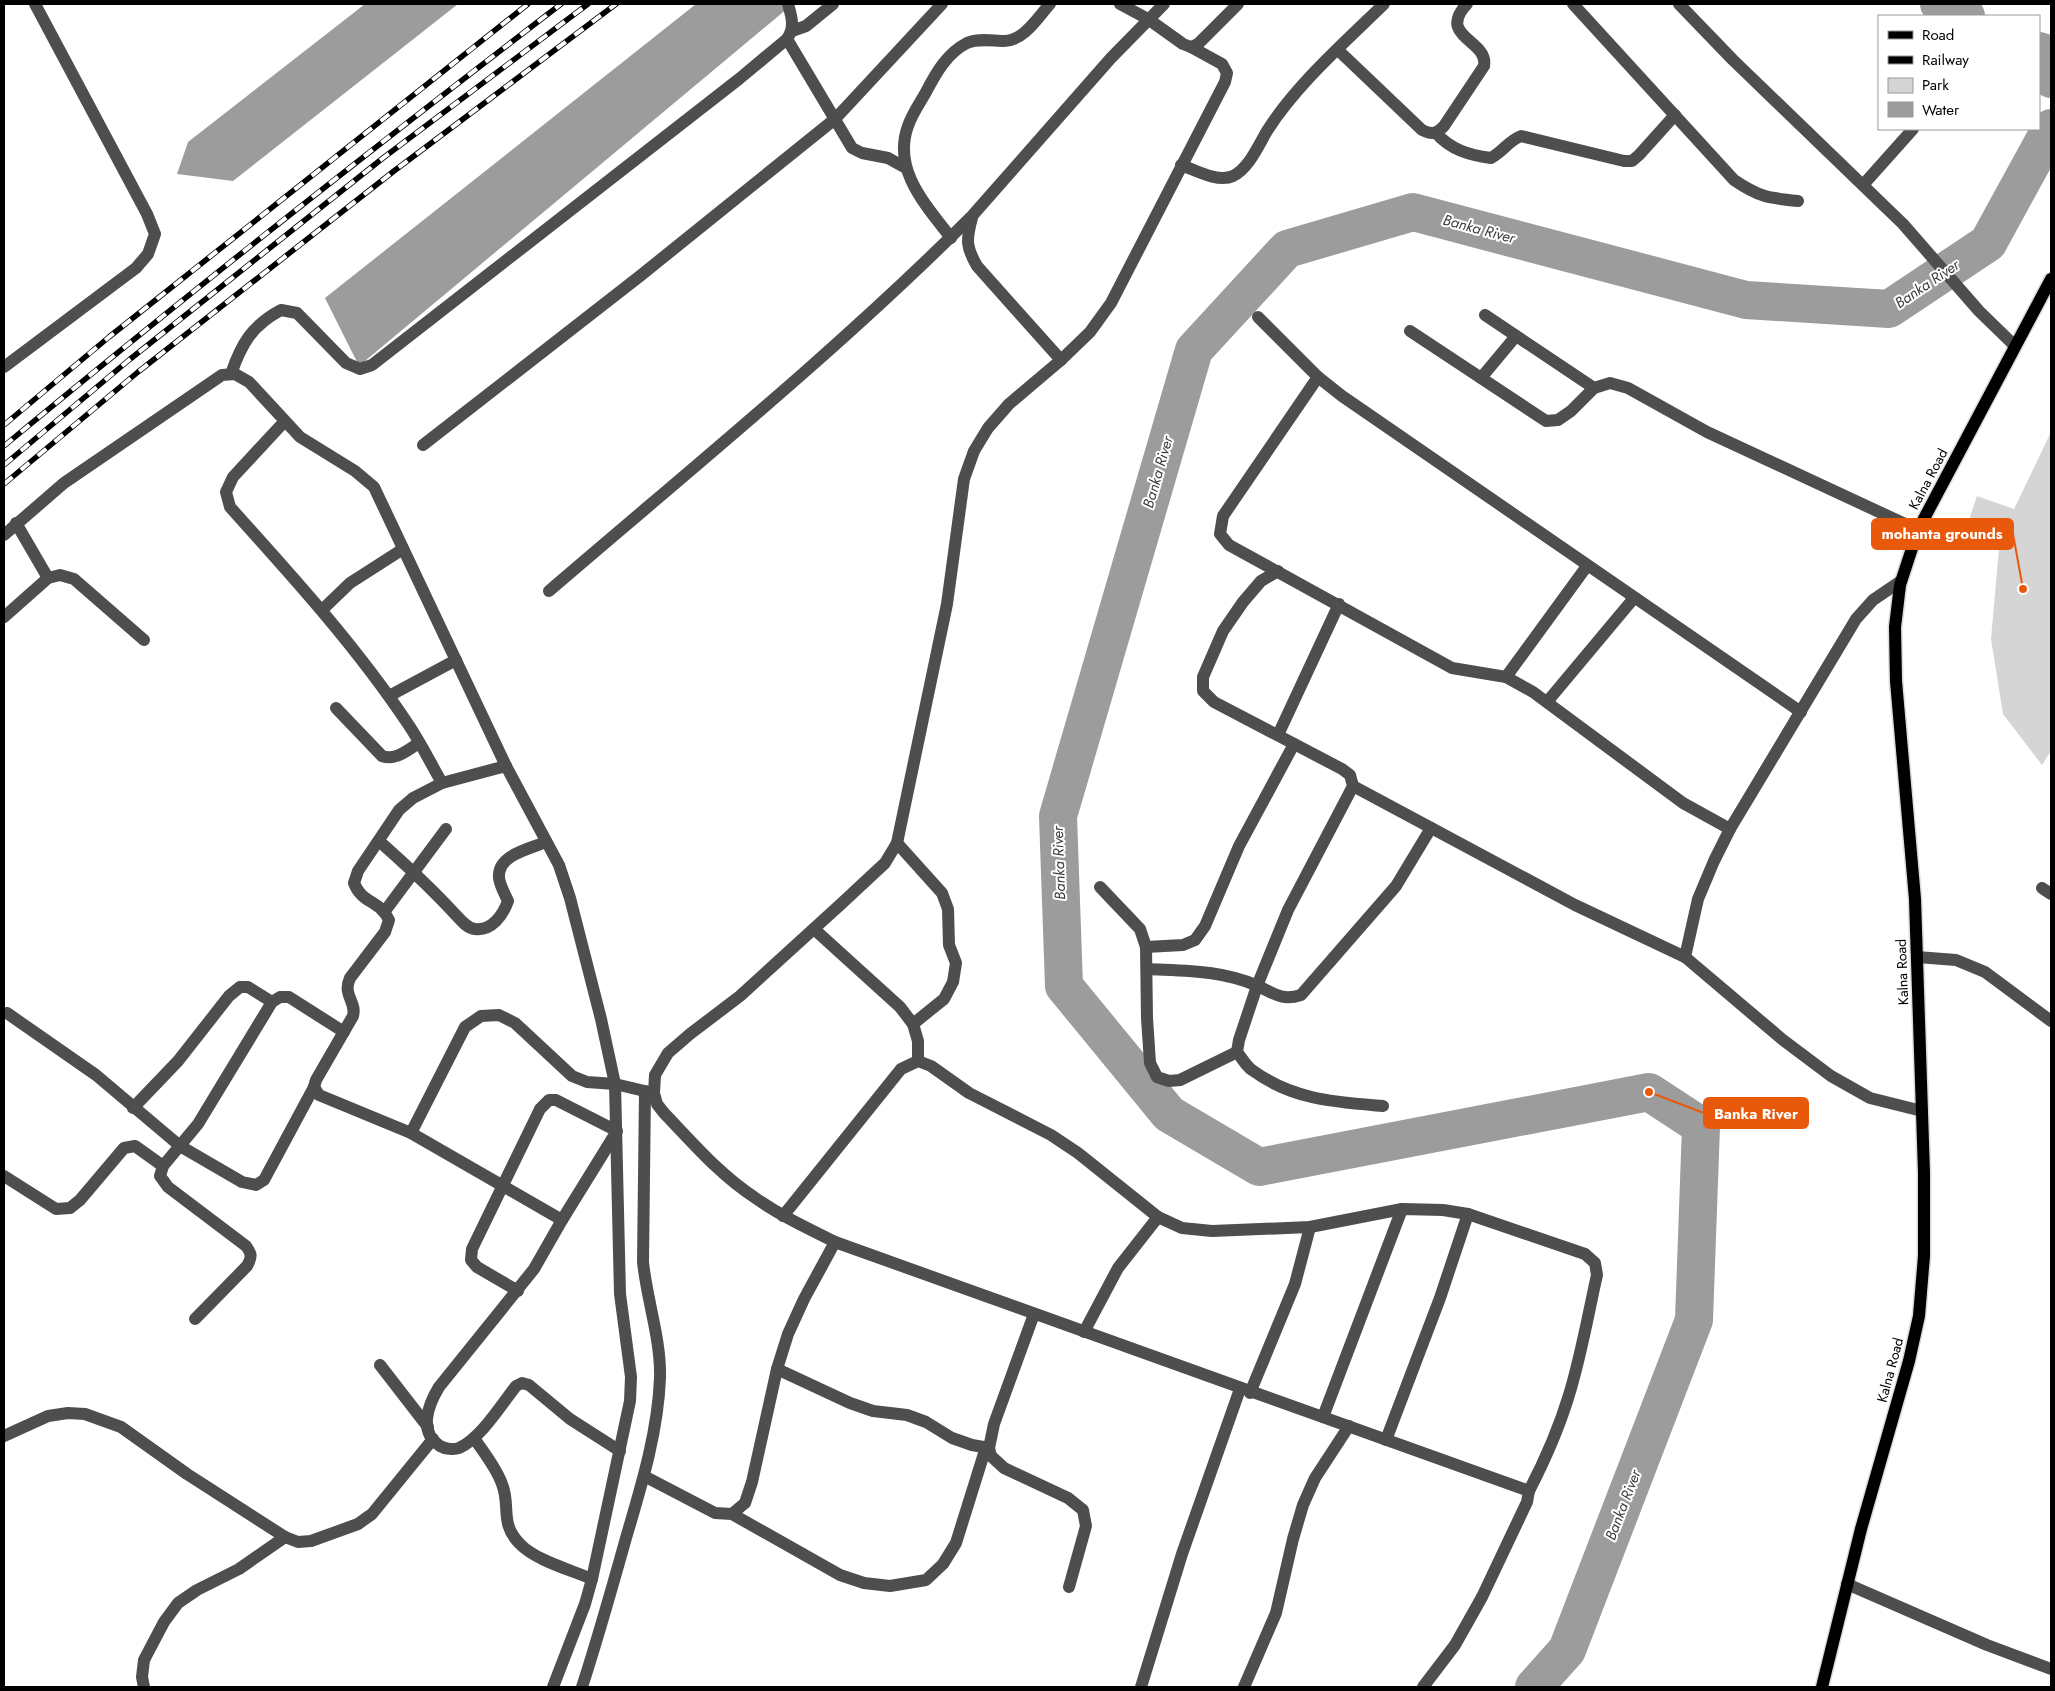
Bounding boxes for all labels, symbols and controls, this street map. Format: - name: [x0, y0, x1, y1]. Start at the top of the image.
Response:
- legend: [1878, 15, 2040, 130]
- text: Road: [1922, 24, 1954, 46]
- text: Railway: [1922, 49, 1969, 71]
- text: Park: [1922, 74, 1949, 96]
- text: Water: [1922, 99, 1960, 121]
- water label: Banka River: [1440, 209, 1518, 249]
- water label: Banka River: [1890, 254, 1965, 314]
- water label: Banka River: [1137, 433, 1179, 511]
- street label: Kalna Road: [1904, 445, 1952, 513]
- callout: mohanta grounds: [1872, 519, 2013, 549]
- text: mohanta grounds: [1881, 523, 2003, 545]
- water label: Banka River: [1047, 825, 1071, 900]
- street label: Kalna Road: [1891, 938, 1913, 1006]
- callout: Banka River: [1704, 1098, 1808, 1128]
- text: Banka River: [1714, 1103, 1799, 1125]
- street label: Kalna Road: [1872, 1335, 1908, 1405]
- water label: Banka River: [1599, 1466, 1647, 1543]

